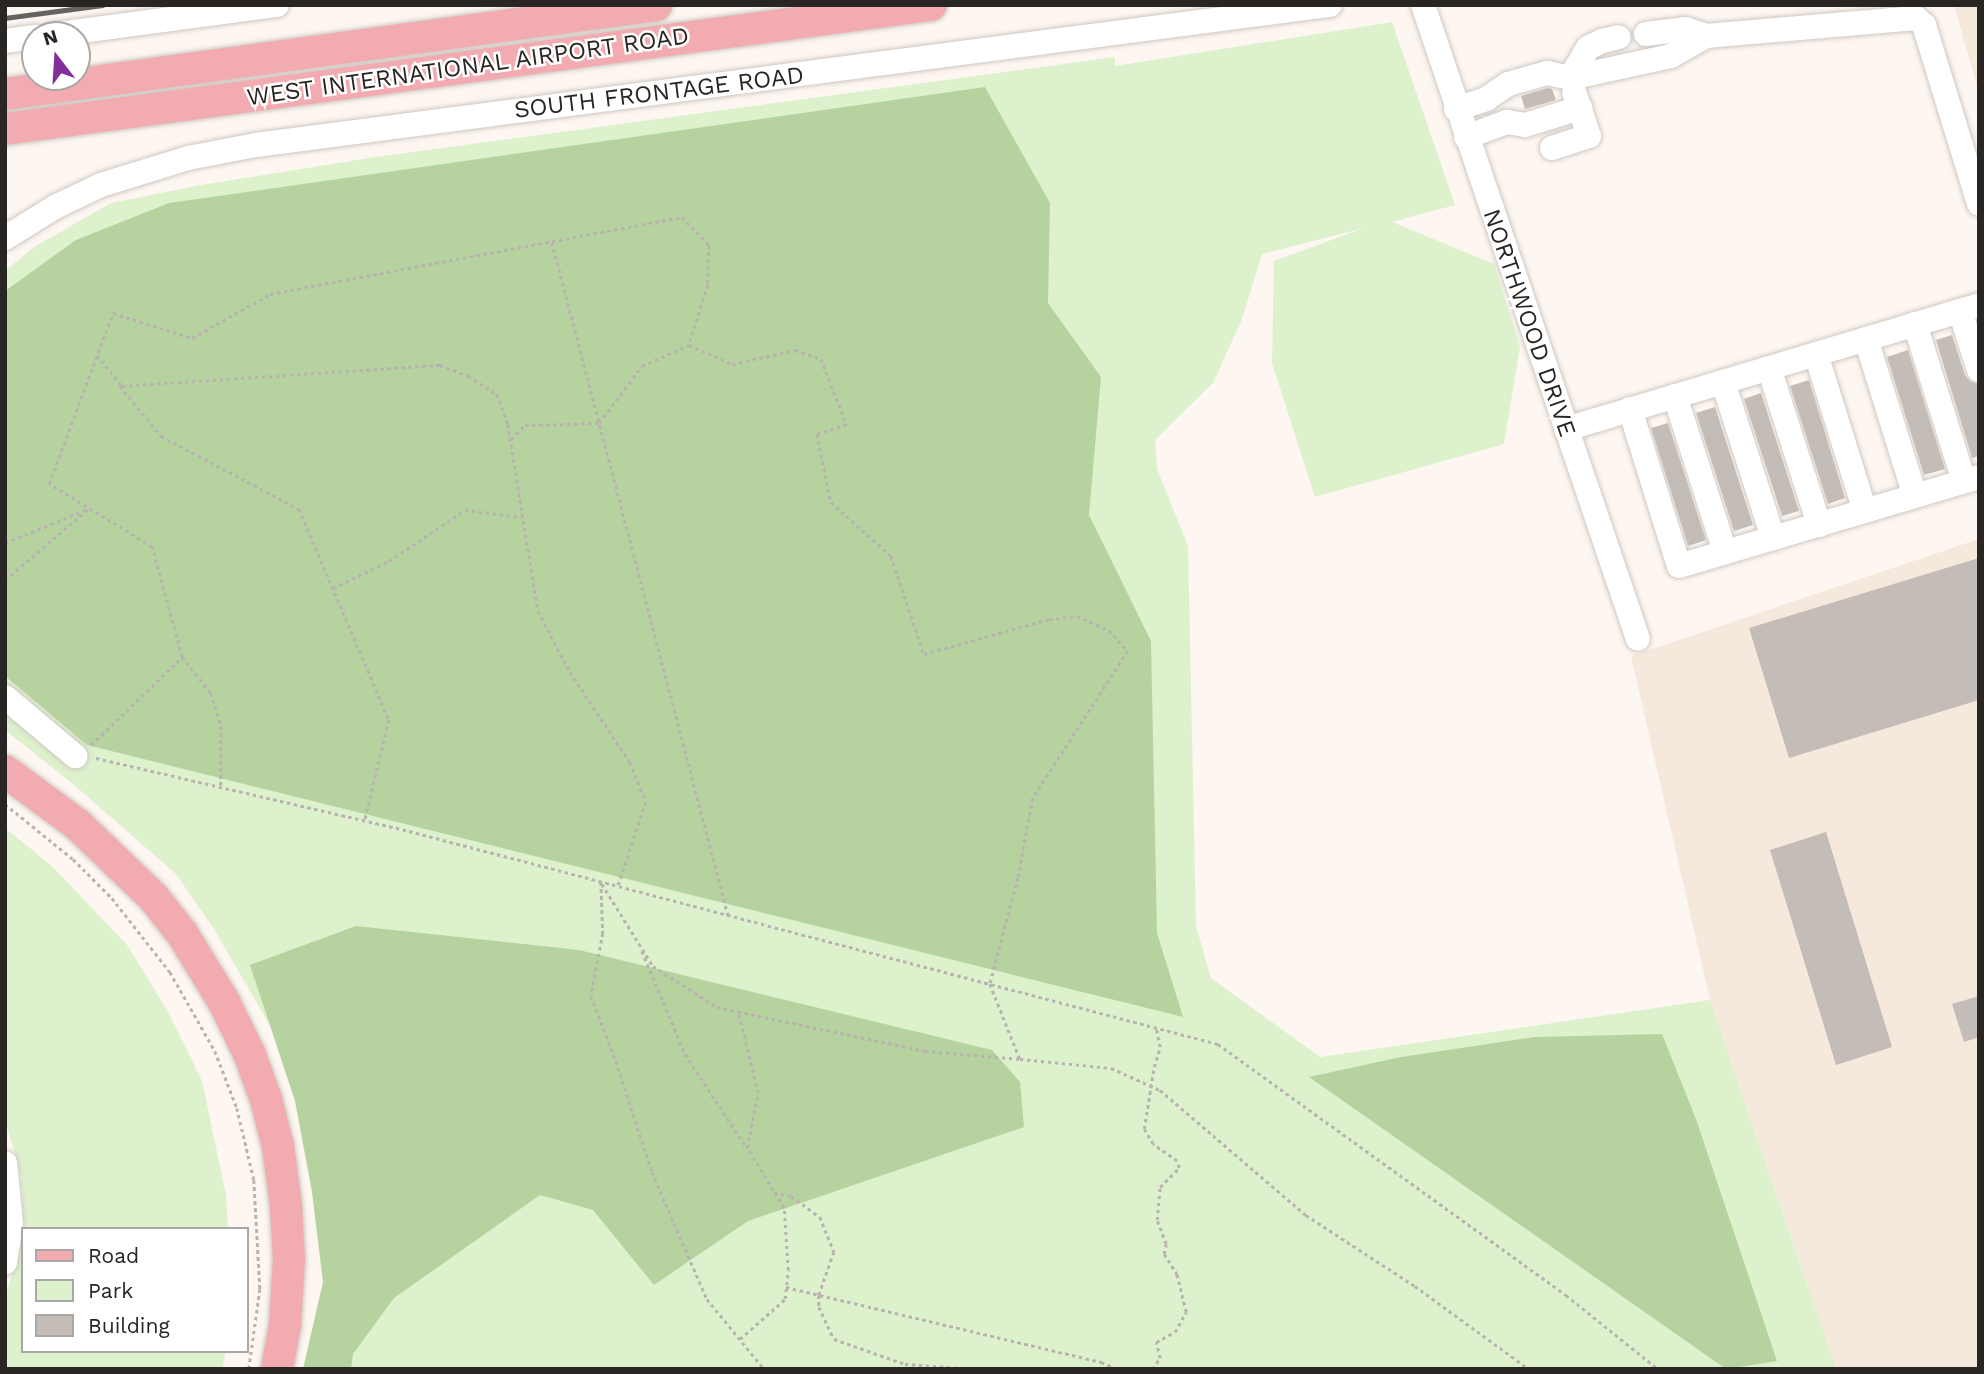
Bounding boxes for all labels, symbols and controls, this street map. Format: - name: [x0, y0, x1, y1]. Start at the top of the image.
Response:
- north arrow: [21, 21, 91, 91]
- street label: WEST INTERNATIONAL AIRPORT ROAD: [244, 21, 692, 113]
- text: N: [40, 24, 60, 50]
- street label: SOUTH FRONTAGE ROAD: [513, 61, 805, 125]
- street label: NORTHWOOD DRIVE: [1477, 205, 1581, 441]
- legend: [21, 1227, 248, 1353]
- text: Road: [88, 1243, 139, 1268]
- text: Park: [88, 1278, 133, 1303]
- text: Building: [88, 1313, 170, 1338]

